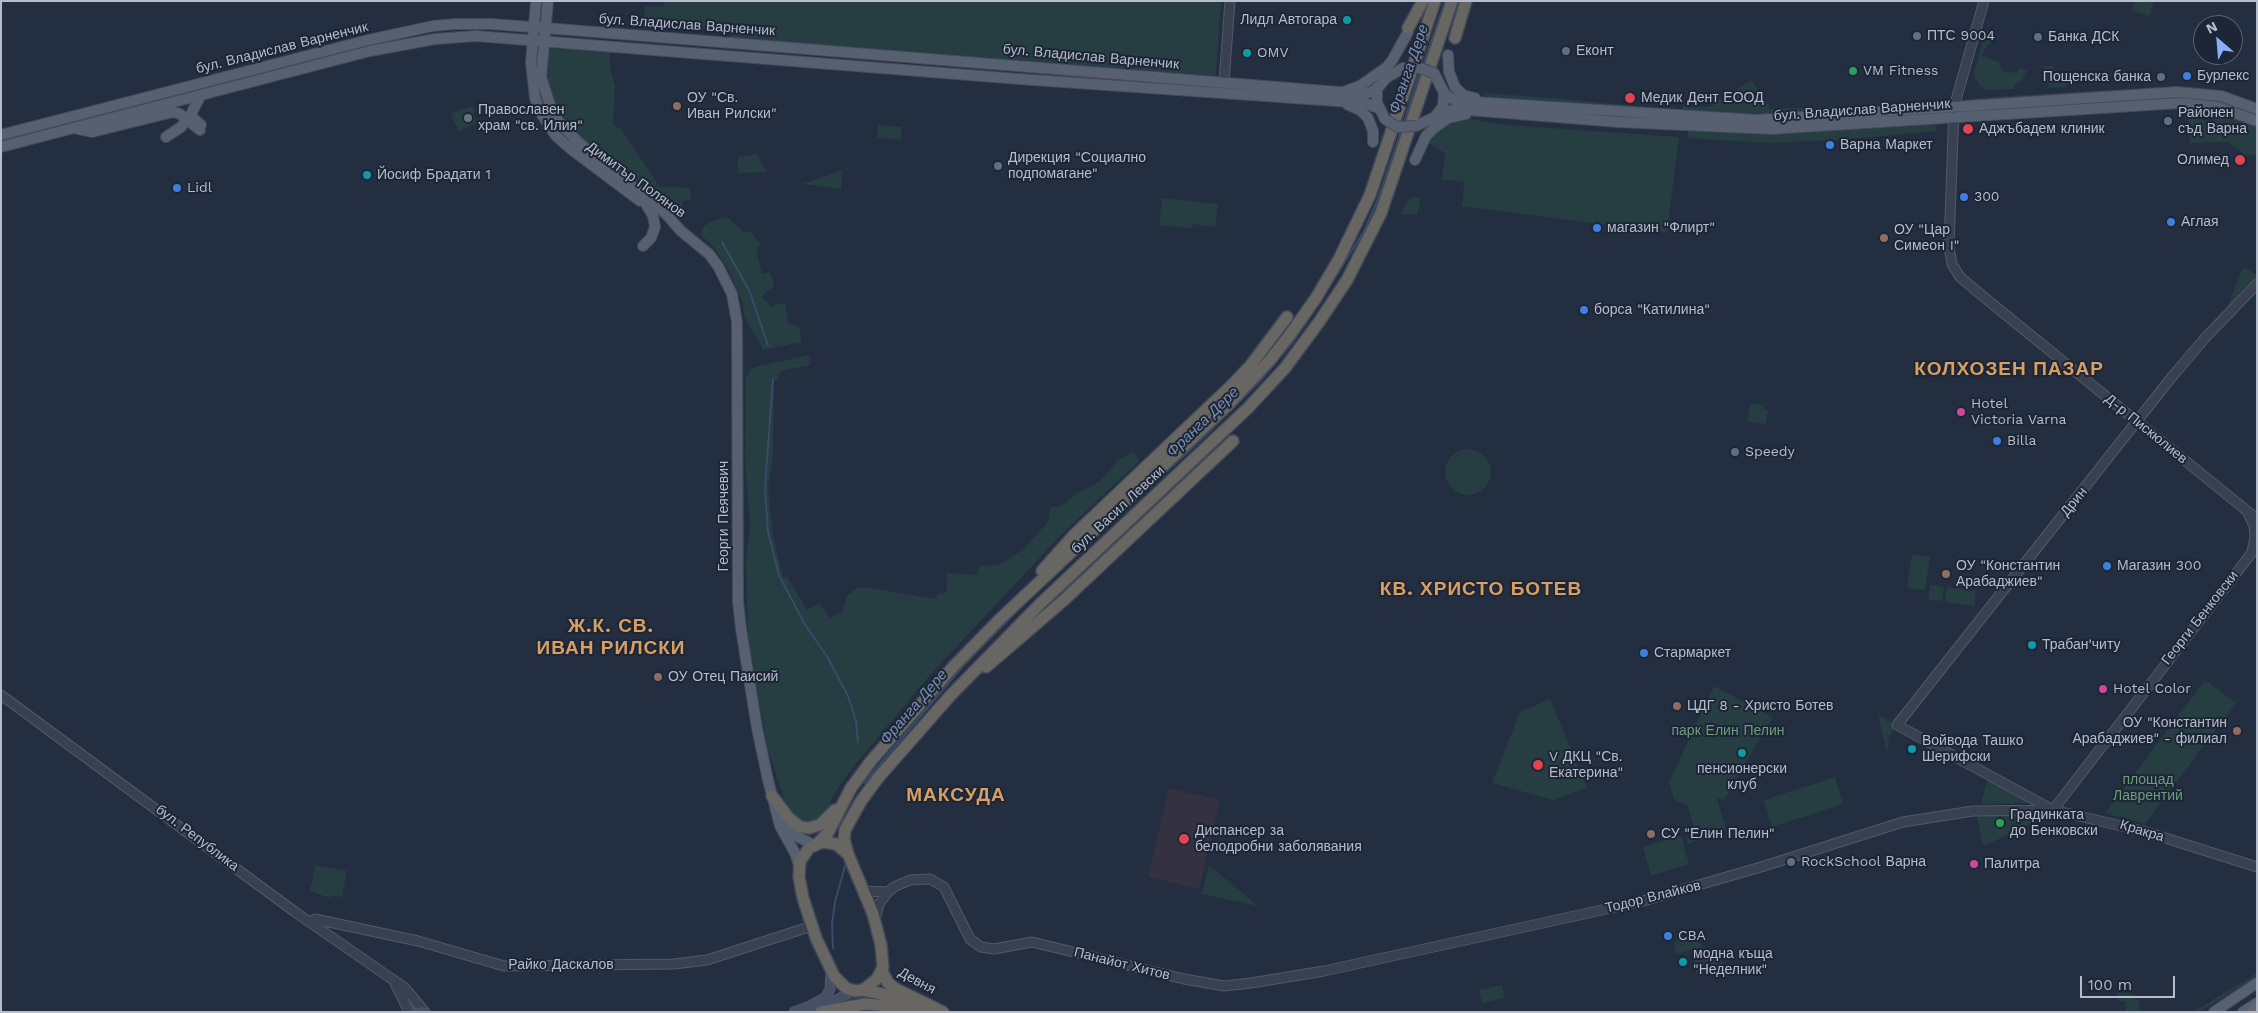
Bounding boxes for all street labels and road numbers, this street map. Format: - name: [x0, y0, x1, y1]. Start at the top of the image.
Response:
- street label: бул. Владислав Варненчик: [598, 10, 776, 40]
- street label: бул. Владислав Варненчик: [194, 18, 370, 78]
- street label: бул. Владислав Варненчик: [1002, 41, 1180, 73]
- street label: бул. Владислав Варненчик: [1773, 95, 1951, 125]
- street label: Димитър Полянов: [583, 138, 689, 222]
- street label: Д-р Пискюлиев: [2101, 391, 2191, 467]
- street label: Георги Пеячевич: [716, 461, 732, 571]
- street label: бул. Васил Левски: [1068, 463, 1168, 557]
- street label: Дрин: [2057, 484, 2091, 520]
- street label: Георги Бенковски: [2158, 568, 2242, 668]
- street label: бул. Република: [152, 801, 242, 875]
- street label: Кракра: [2118, 816, 2166, 846]
- street label: Тодор Влайков: [1603, 877, 1703, 917]
- street label: Панайот Хитов: [1072, 944, 1172, 984]
- street label: Райко Даскалов: [508, 957, 614, 973]
- street label: Девня: [895, 964, 939, 998]

